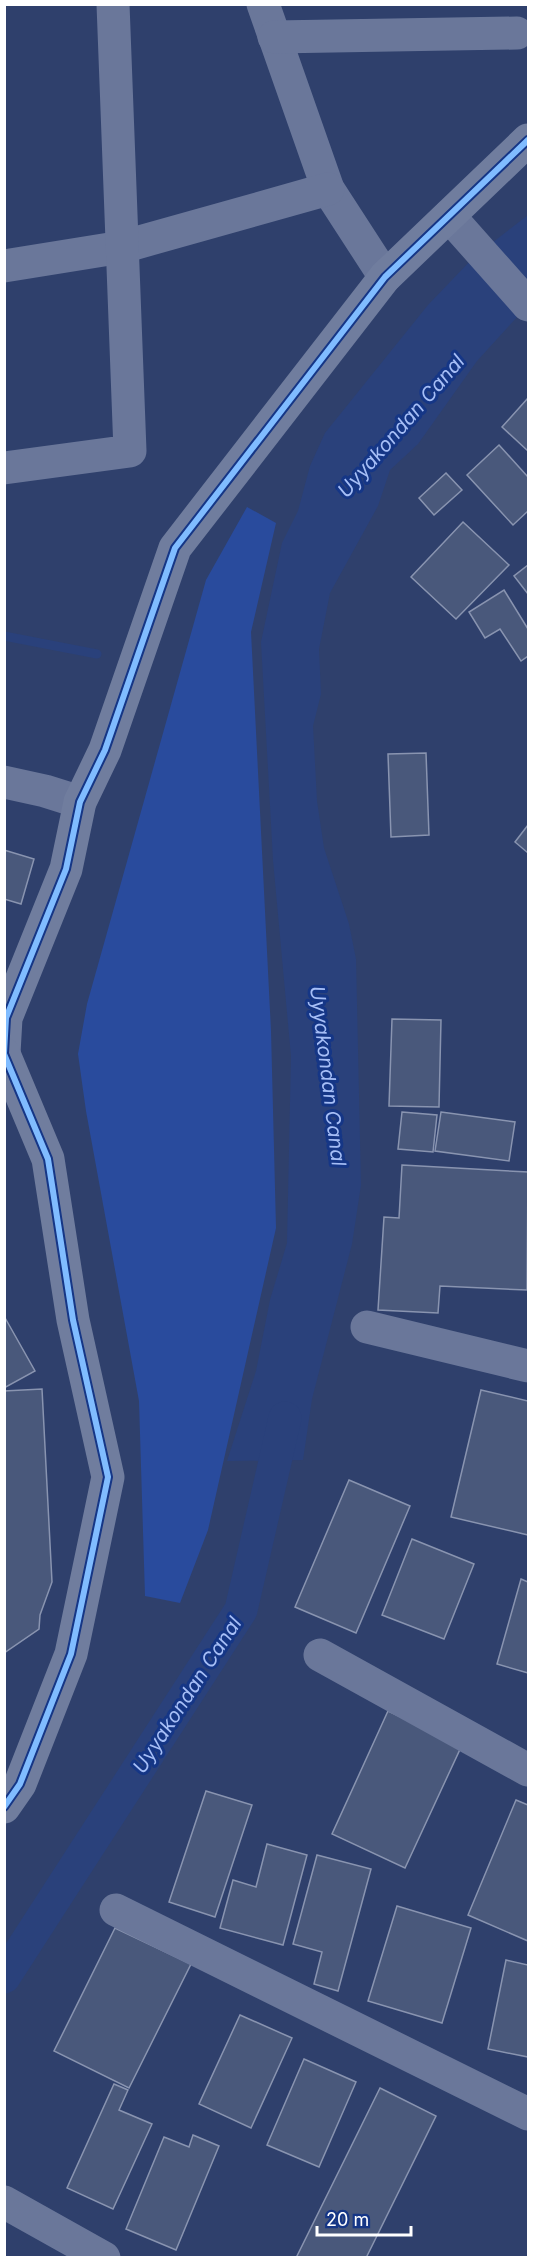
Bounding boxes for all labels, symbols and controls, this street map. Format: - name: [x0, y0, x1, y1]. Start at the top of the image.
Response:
- water label: Uyyakondan Canal: [332, 350, 470, 502]
- water label: Uyyakondan Canal: [305, 985, 351, 1168]
- water label: Uyyakondan Canal: [128, 1612, 247, 1778]
- scale bar: [317, 2199, 412, 2237]
- text: 20 m: [326, 2209, 369, 2230]

